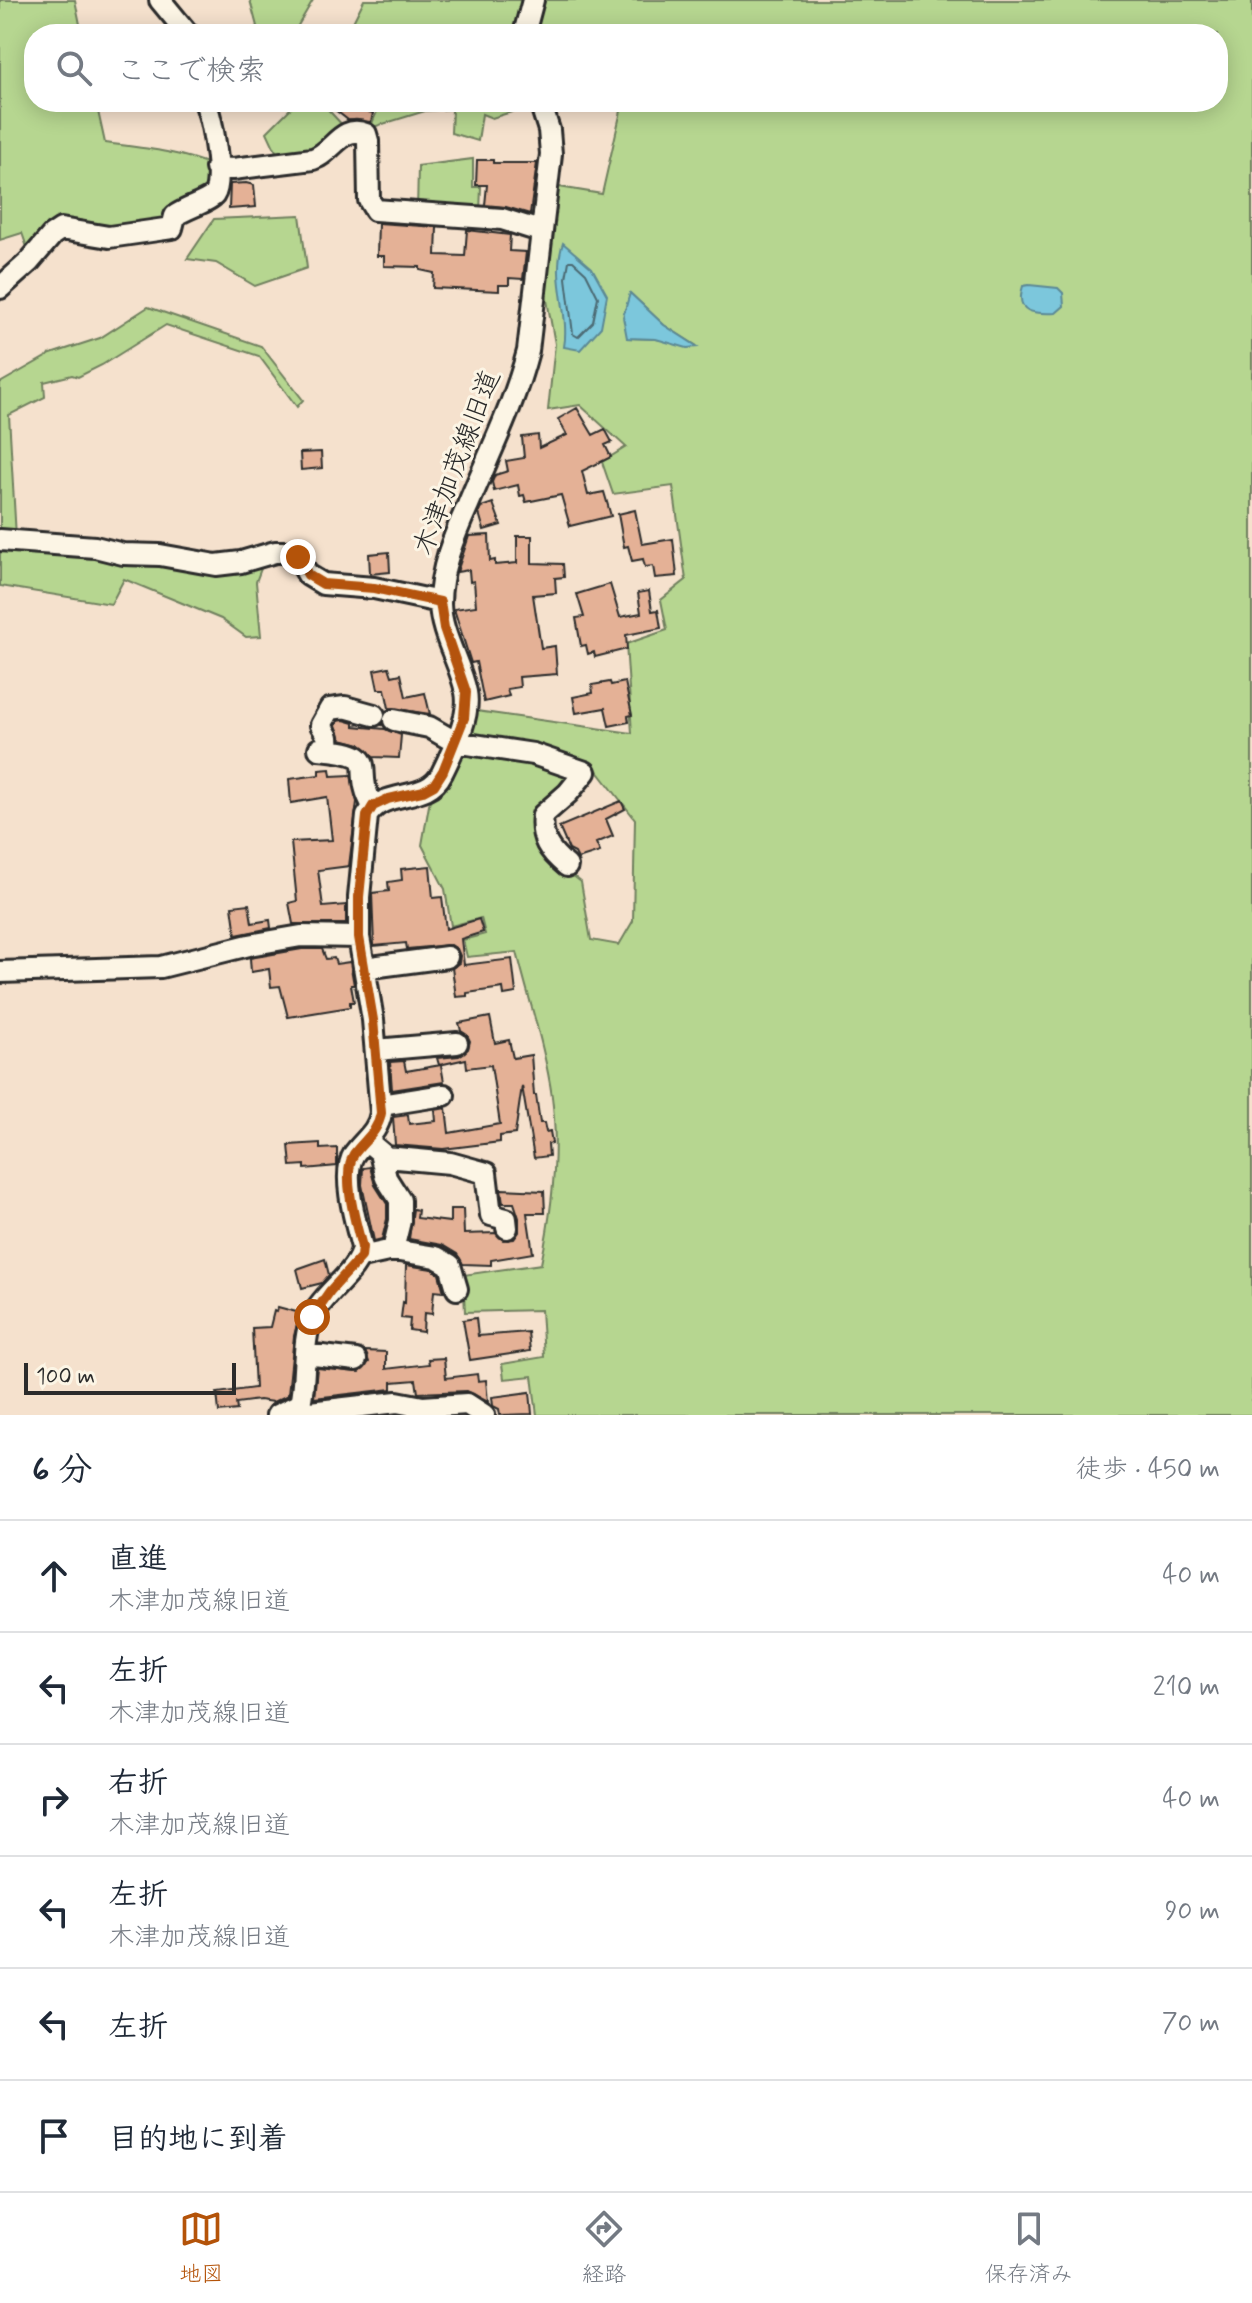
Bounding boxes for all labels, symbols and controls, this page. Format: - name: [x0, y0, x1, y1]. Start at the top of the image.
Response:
- search box: [24, 24, 1228, 112]
- icon: search: [52, 46, 96, 90]
- text: ここで検索: [116, 52, 266, 91]
- street label: 木津加茂線旧道: [406, 365, 510, 561]
- route end: [280, 539, 316, 575]
- route start: [294, 1299, 330, 1335]
- scale bar: [24, 1359, 236, 1395]
- text: 100 m: [36, 1363, 95, 1391]
- text: 6 分: [32, 1448, 93, 1493]
- text: 徒歩 · 450 m: [1076, 1453, 1220, 1487]
- text: 直進: [108, 1540, 168, 1579]
- icon: ahead: [32, 1554, 76, 1598]
- text: 40 m: [1162, 1559, 1220, 1593]
- text: 木津加茂線旧道: [108, 1585, 290, 1619]
- text: 左折: [108, 1652, 168, 1691]
- icon: left: [32, 1666, 76, 1710]
- text: 210 m: [1153, 1671, 1220, 1705]
- text: 木津加茂線旧道: [108, 1697, 290, 1731]
- text: 右折: [108, 1764, 168, 1803]
- icon: right: [32, 1778, 76, 1822]
- text: 40 m: [1162, 1783, 1220, 1817]
- text: 木津加茂線旧道: [108, 1809, 290, 1843]
- text: 左折: [108, 1876, 168, 1915]
- icon: left: [32, 1890, 76, 1934]
- text: 90 m: [1165, 1895, 1220, 1929]
- text: 木津加茂線旧道: [108, 1921, 290, 1955]
- icon: left: [32, 2002, 76, 2046]
- text: 70 m: [1162, 2007, 1220, 2041]
- text: 左折: [108, 2008, 168, 2047]
- icon: arrive: [32, 2114, 76, 2158]
- text: 目的地に到着: [108, 2120, 288, 2159]
- tab: 地図: [179, 2207, 223, 2289]
- tab: 経路: [582, 2207, 626, 2289]
- tab: 保存済み: [985, 2207, 1073, 2289]

